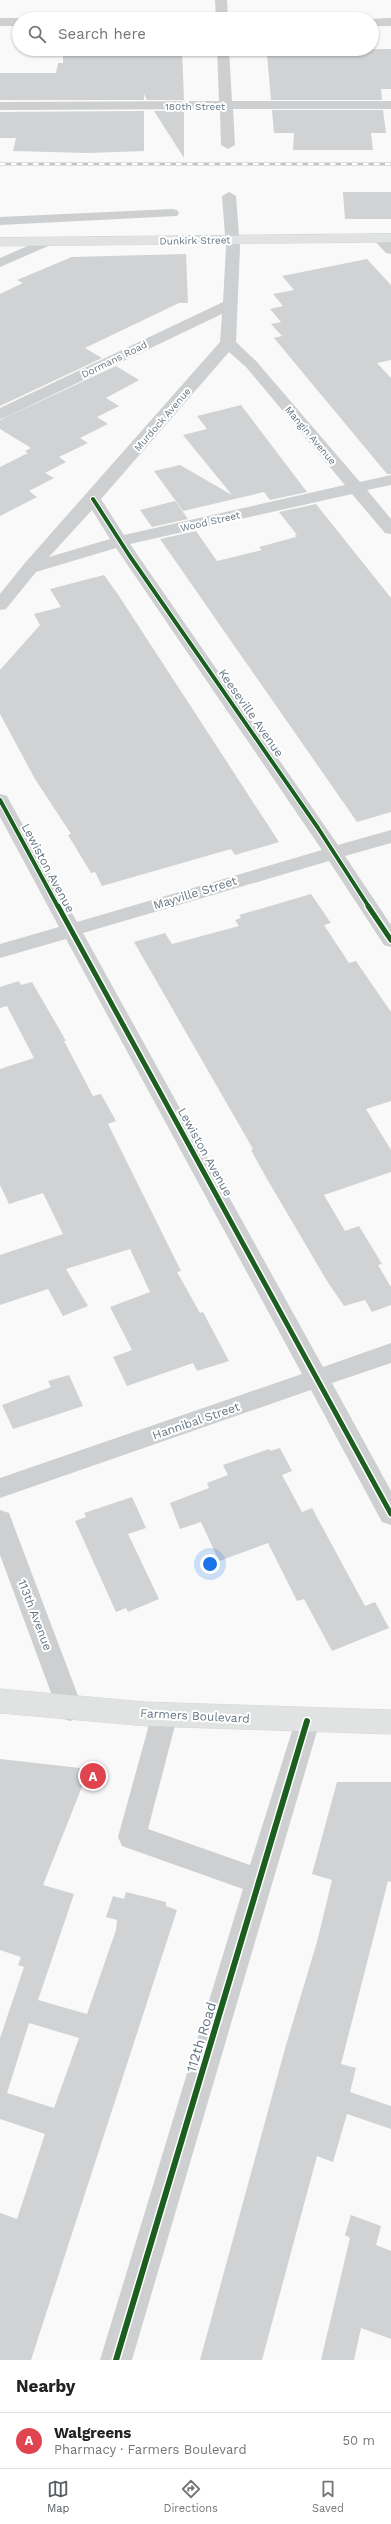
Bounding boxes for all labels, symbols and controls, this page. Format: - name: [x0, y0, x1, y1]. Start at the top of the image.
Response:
- search box: [12, 12, 379, 56]
- icon: search: [26, 23, 48, 45]
- text: Search here: [58, 25, 146, 43]
- street label: 180th Street: [165, 101, 226, 112]
- street label: Dunkirk Street: [159, 234, 231, 247]
- street label: Dormans Road: [80, 339, 149, 380]
- street label: Murdock Avenue: [132, 385, 193, 453]
- street label: Mangin Avenue: [283, 404, 338, 467]
- street label: Wood Street: [179, 509, 242, 534]
- street label: Keeseville Avenue: [215, 666, 287, 760]
- street label: Lewiston Avenue: [19, 821, 77, 915]
- street label: Mayville Street: [151, 874, 239, 912]
- street label: Lewiston Avenue: [175, 1105, 235, 1199]
- street label: Hannibal Street: [151, 1400, 241, 1442]
- your location: [200, 1554, 220, 1574]
- street label: 113th Avenue: [15, 1578, 55, 1653]
- street label: Farmers Boulevard: [140, 1706, 250, 1726]
- pin: A: [80, 1761, 106, 1791]
- street label: 112th Road: [183, 2000, 219, 2074]
- text: Nearby: [16, 2376, 75, 2396]
- text: Walgreens: [54, 2424, 131, 2442]
- text: A: [25, 2433, 33, 2448]
- text: 50 m: [343, 2433, 375, 2448]
- text: Pharmacy · Farmers Boulevard: [54, 2442, 247, 2457]
- tab: Map: [47, 2478, 69, 2515]
- tab: Directions: [164, 2478, 218, 2515]
- tab: Saved: [312, 2478, 344, 2515]

